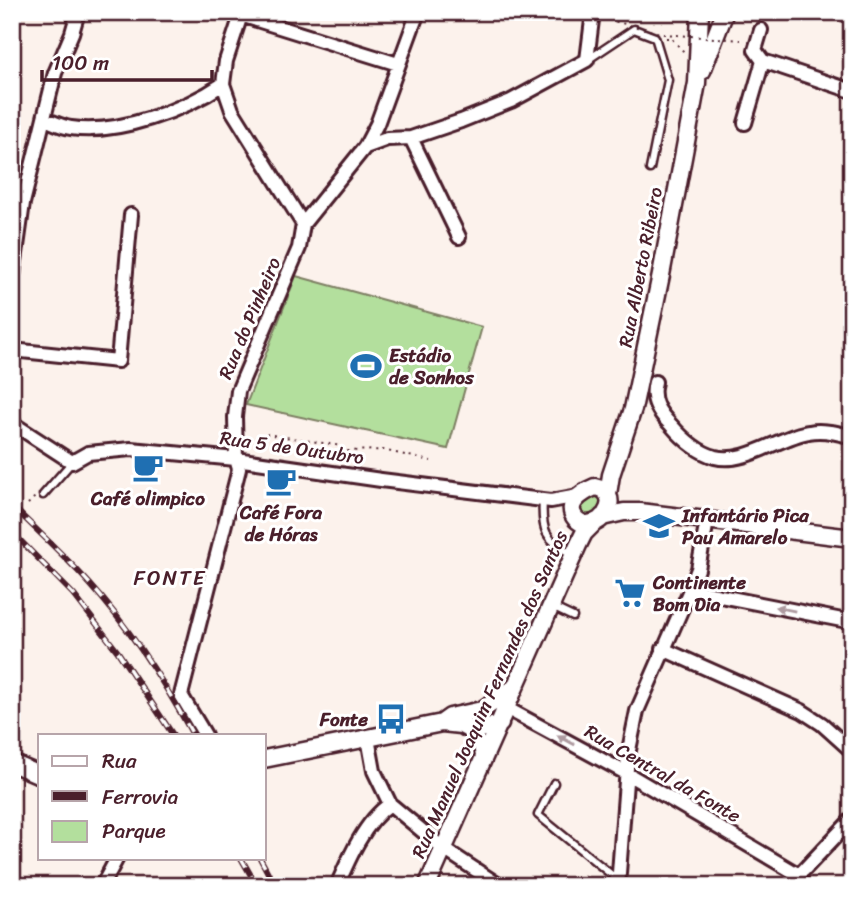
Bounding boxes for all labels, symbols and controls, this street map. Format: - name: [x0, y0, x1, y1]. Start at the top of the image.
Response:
- scale bar: [42, 38, 212, 82]
- text: 100 m: [52, 44, 109, 82]
- street label: Rua Alberto Ribeiro: [609, 184, 672, 350]
- street label: Rua do Pinheiro: [209, 252, 290, 384]
- place label: Estádio de Sonhos: [389, 339, 475, 394]
- sports icon: Estádio de Sonhos: [349, 349, 383, 383]
- street label: Rua 5 de Outubro: [218, 421, 366, 474]
- cafe icon: Café olimpico: [131, 450, 165, 484]
- cafe icon: Café Fora de Hóras: [264, 464, 298, 498]
- place label: Café olimpico: [90, 482, 205, 515]
- place label: Café Fora de Hóras: [239, 496, 322, 551]
- place label: Infantário Pica Pau Amarelo: [681, 499, 809, 554]
- school or university icon: Infantário Pica Pau Amarelo: [642, 509, 676, 543]
- street label: Rua Manuel Joaquim Fernandes dos Santos: [402, 525, 577, 864]
- district label: FONTE: [134, 559, 206, 597]
- place label: Continente Bom Dia: [652, 566, 746, 621]
- supermarket icon: Continente Bom Dia: [613, 576, 647, 610]
- one-way arrow: [774, 603, 796, 614]
- bus stop icon: Fonte: [374, 702, 408, 736]
- place label: Fonte: [319, 703, 368, 736]
- street label: Rua Central da Fonte: [578, 715, 747, 832]
- legend: [38, 734, 266, 860]
- one-way arrow: [556, 735, 576, 746]
- text: Rua: [102, 742, 137, 780]
- text: Ferrovia: [102, 778, 179, 816]
- text: Parque: [102, 812, 166, 850]

